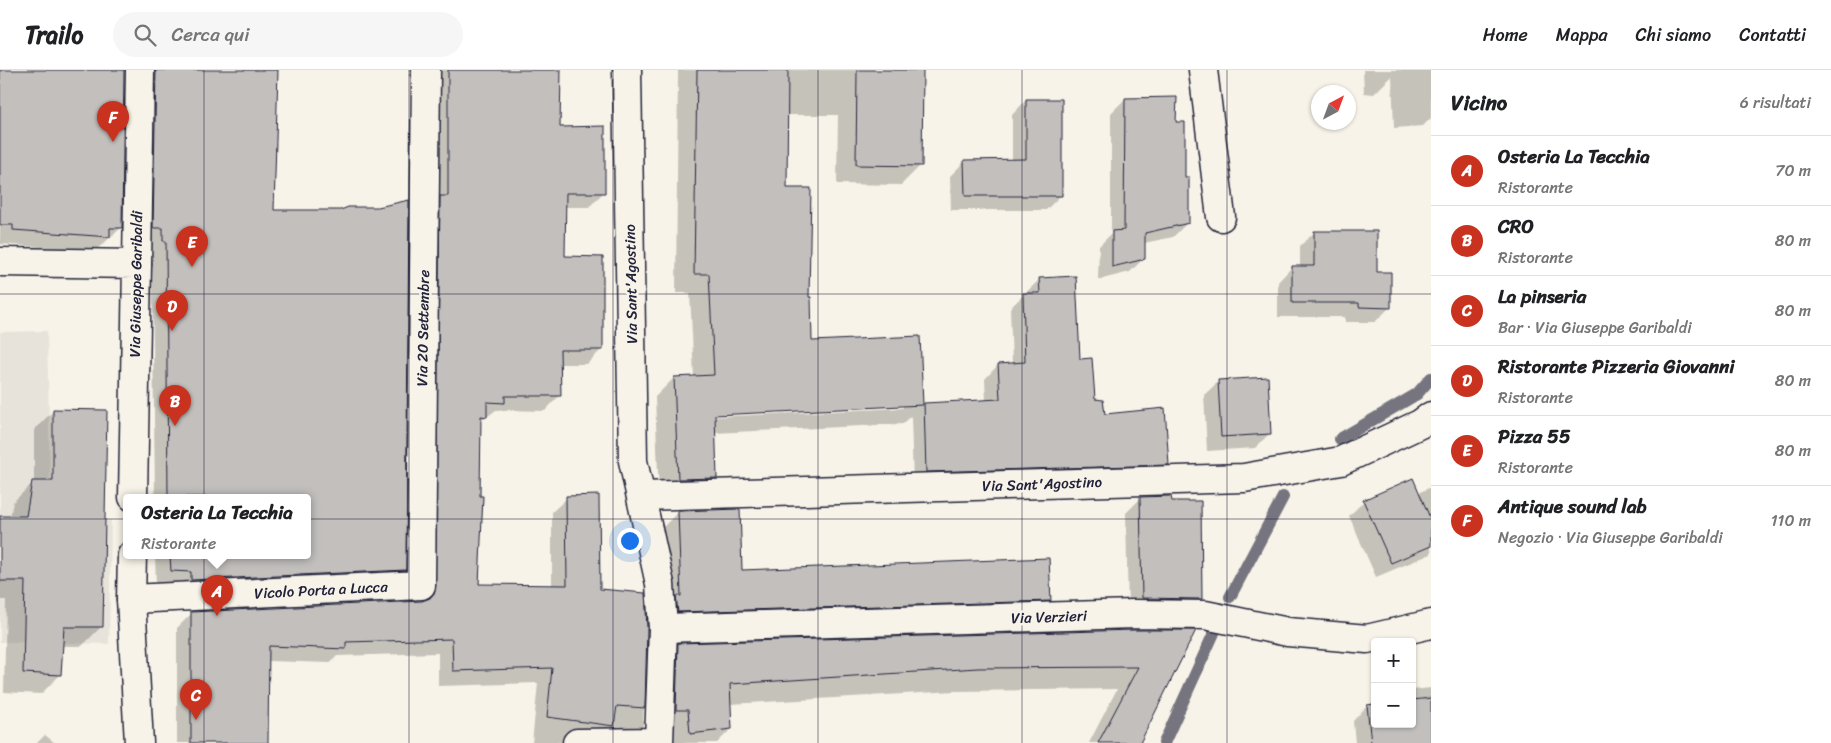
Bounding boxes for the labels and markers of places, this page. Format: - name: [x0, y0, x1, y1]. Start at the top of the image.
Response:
- pin: F: [97, 101, 129, 142]
- pin: E: [176, 226, 208, 267]
- pin: D: [156, 290, 188, 331]
- pin: B: [159, 385, 191, 426]
- pin: A: [201, 575, 233, 616]
- pin: C: [180, 679, 212, 720]

